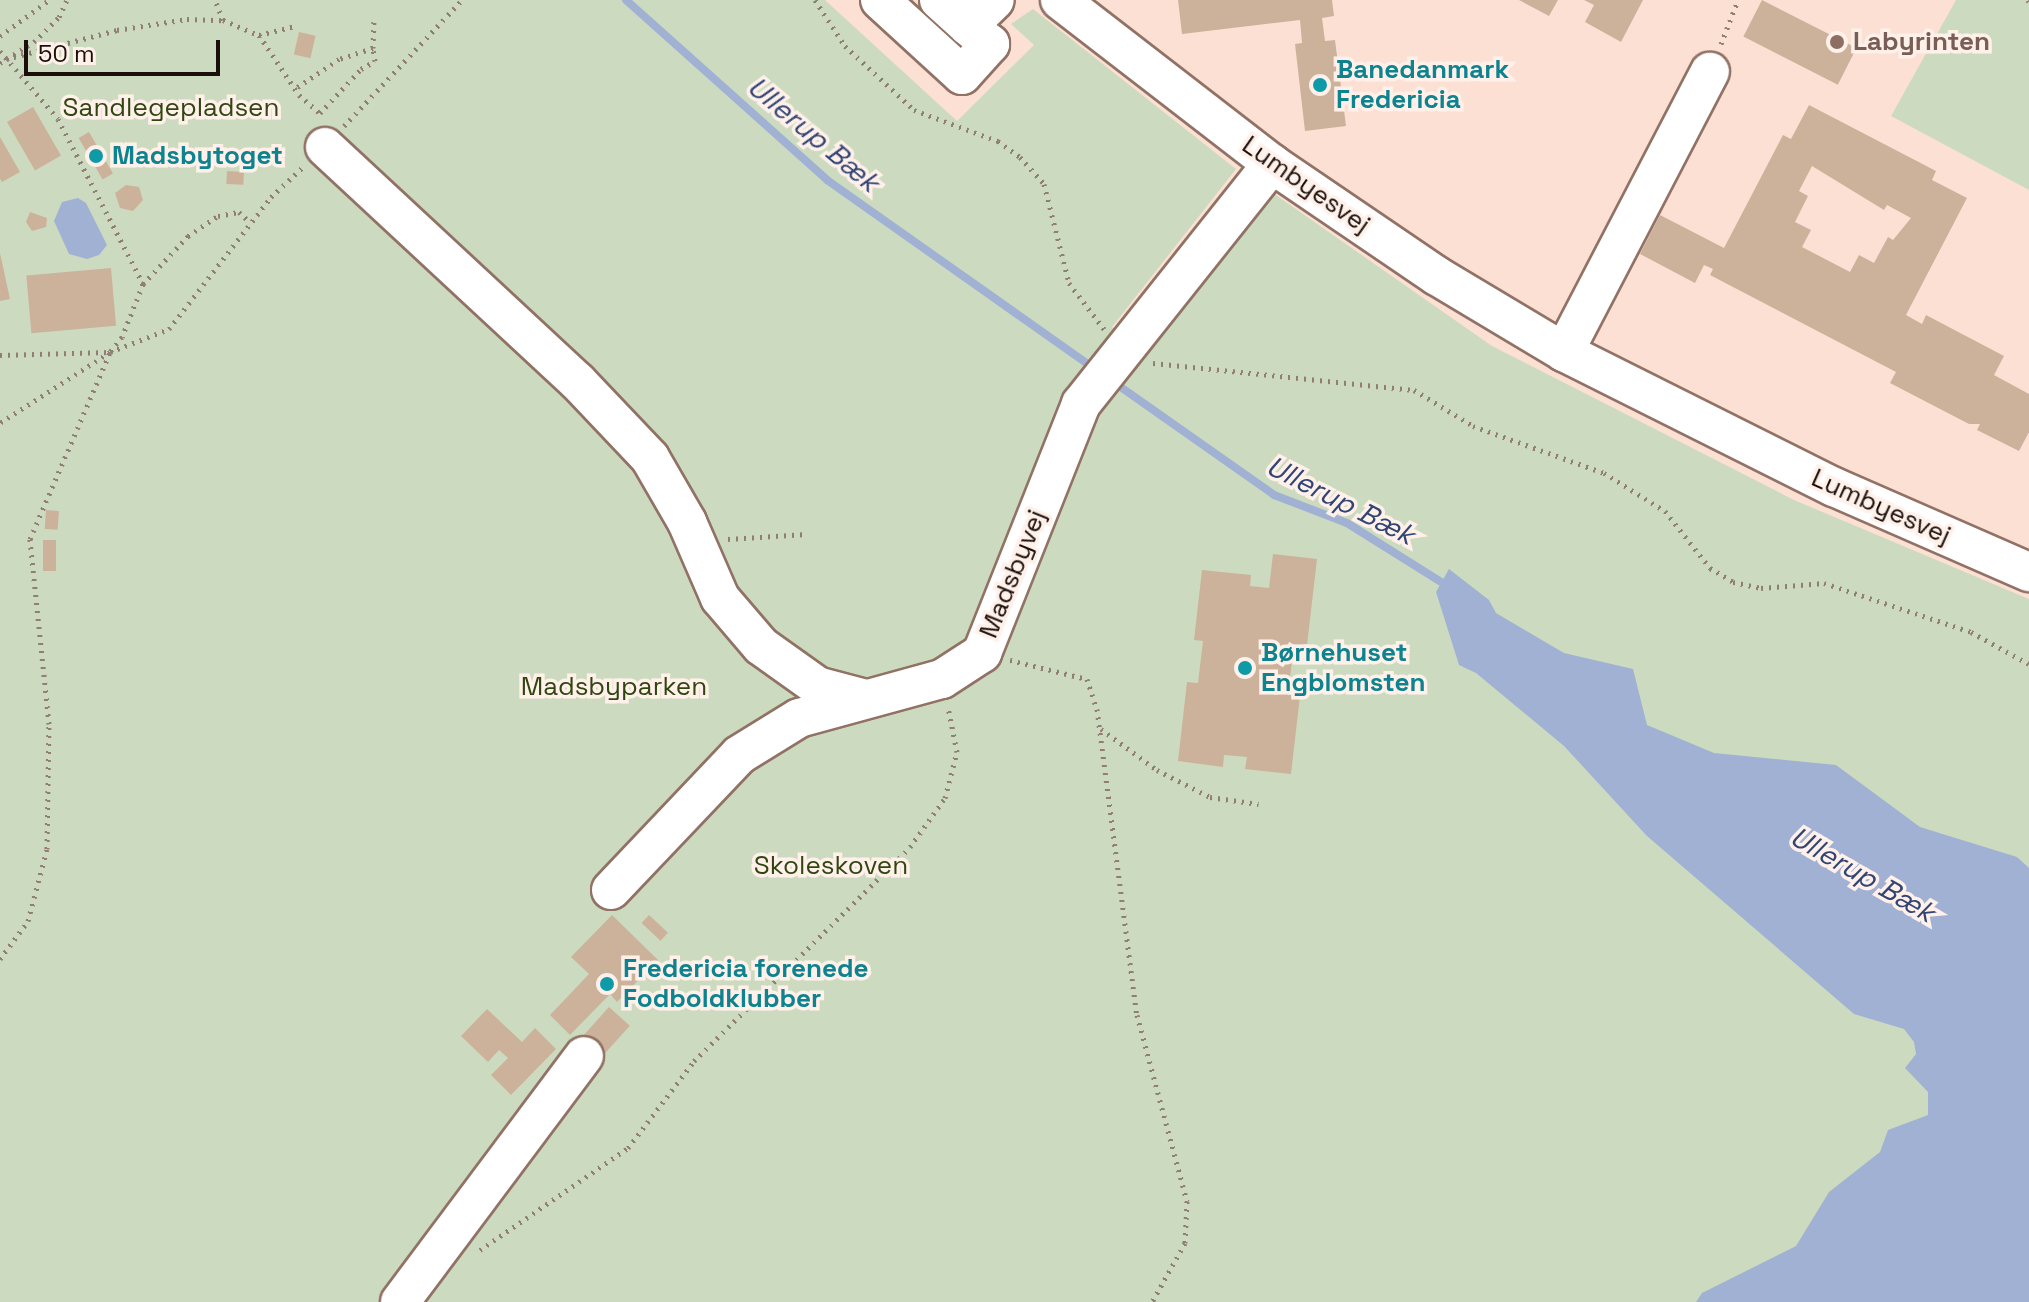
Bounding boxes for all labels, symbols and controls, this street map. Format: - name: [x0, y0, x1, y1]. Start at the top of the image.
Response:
- scale bar: [28, 24, 224, 74]
- place label: Labyrinten: [1853, 26, 1990, 58]
- marker: Labyrinten: [1828, 33, 1846, 51]
- text: 50 m: [38, 38, 95, 69]
- place label: Banedanmark Fredericia: [1336, 54, 1509, 116]
- water label: Ullerup Bæk: [741, 69, 887, 199]
- marker: Banedanmark Fredericia: [1311, 76, 1329, 94]
- park label: Sandlegepladsen: [63, 92, 279, 124]
- street label: Lumbyesvej: [1236, 130, 1376, 240]
- place label: Madsbytoget: [112, 140, 283, 172]
- marker: Madsbytoget: [87, 147, 105, 165]
- water label: Ullerup Bæk: [1261, 448, 1421, 552]
- street label: Lumbyesvej: [1807, 462, 1955, 552]
- street label: Madsbyvej: [973, 505, 1053, 643]
- place label: Børnehuset Engblomsten: [1261, 637, 1425, 698]
- marker: Børnehuset Engblomsten: [1236, 659, 1254, 677]
- park label: Madsbyparken: [521, 671, 707, 703]
- water label: Ullerup Bæk: [1785, 819, 1941, 929]
- park label: Skoleskoven: [754, 850, 908, 882]
- place label: Fredericia forenede Fodboldklubber: [623, 953, 869, 1014]
- marker: Fredericia forenede Fodboldklubber: [598, 975, 616, 993]

